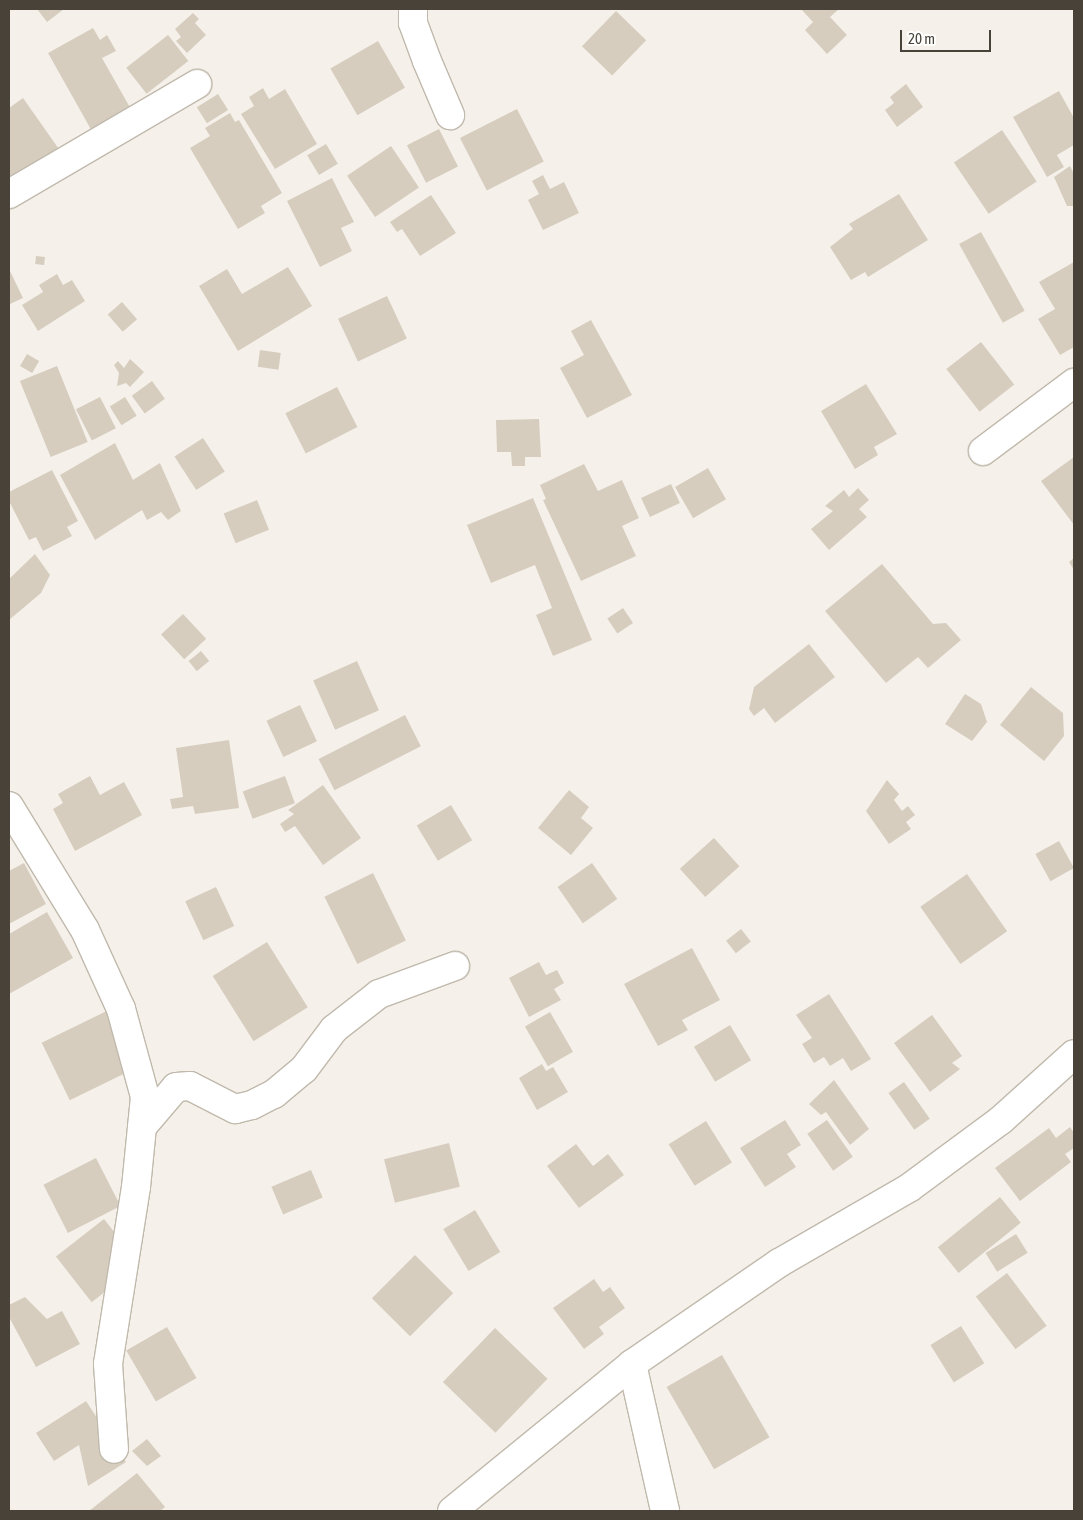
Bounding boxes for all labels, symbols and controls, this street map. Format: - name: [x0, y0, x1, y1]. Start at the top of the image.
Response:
- scale bar: [903, 20, 994, 52]
- text: 20 m: [908, 30, 935, 47]

